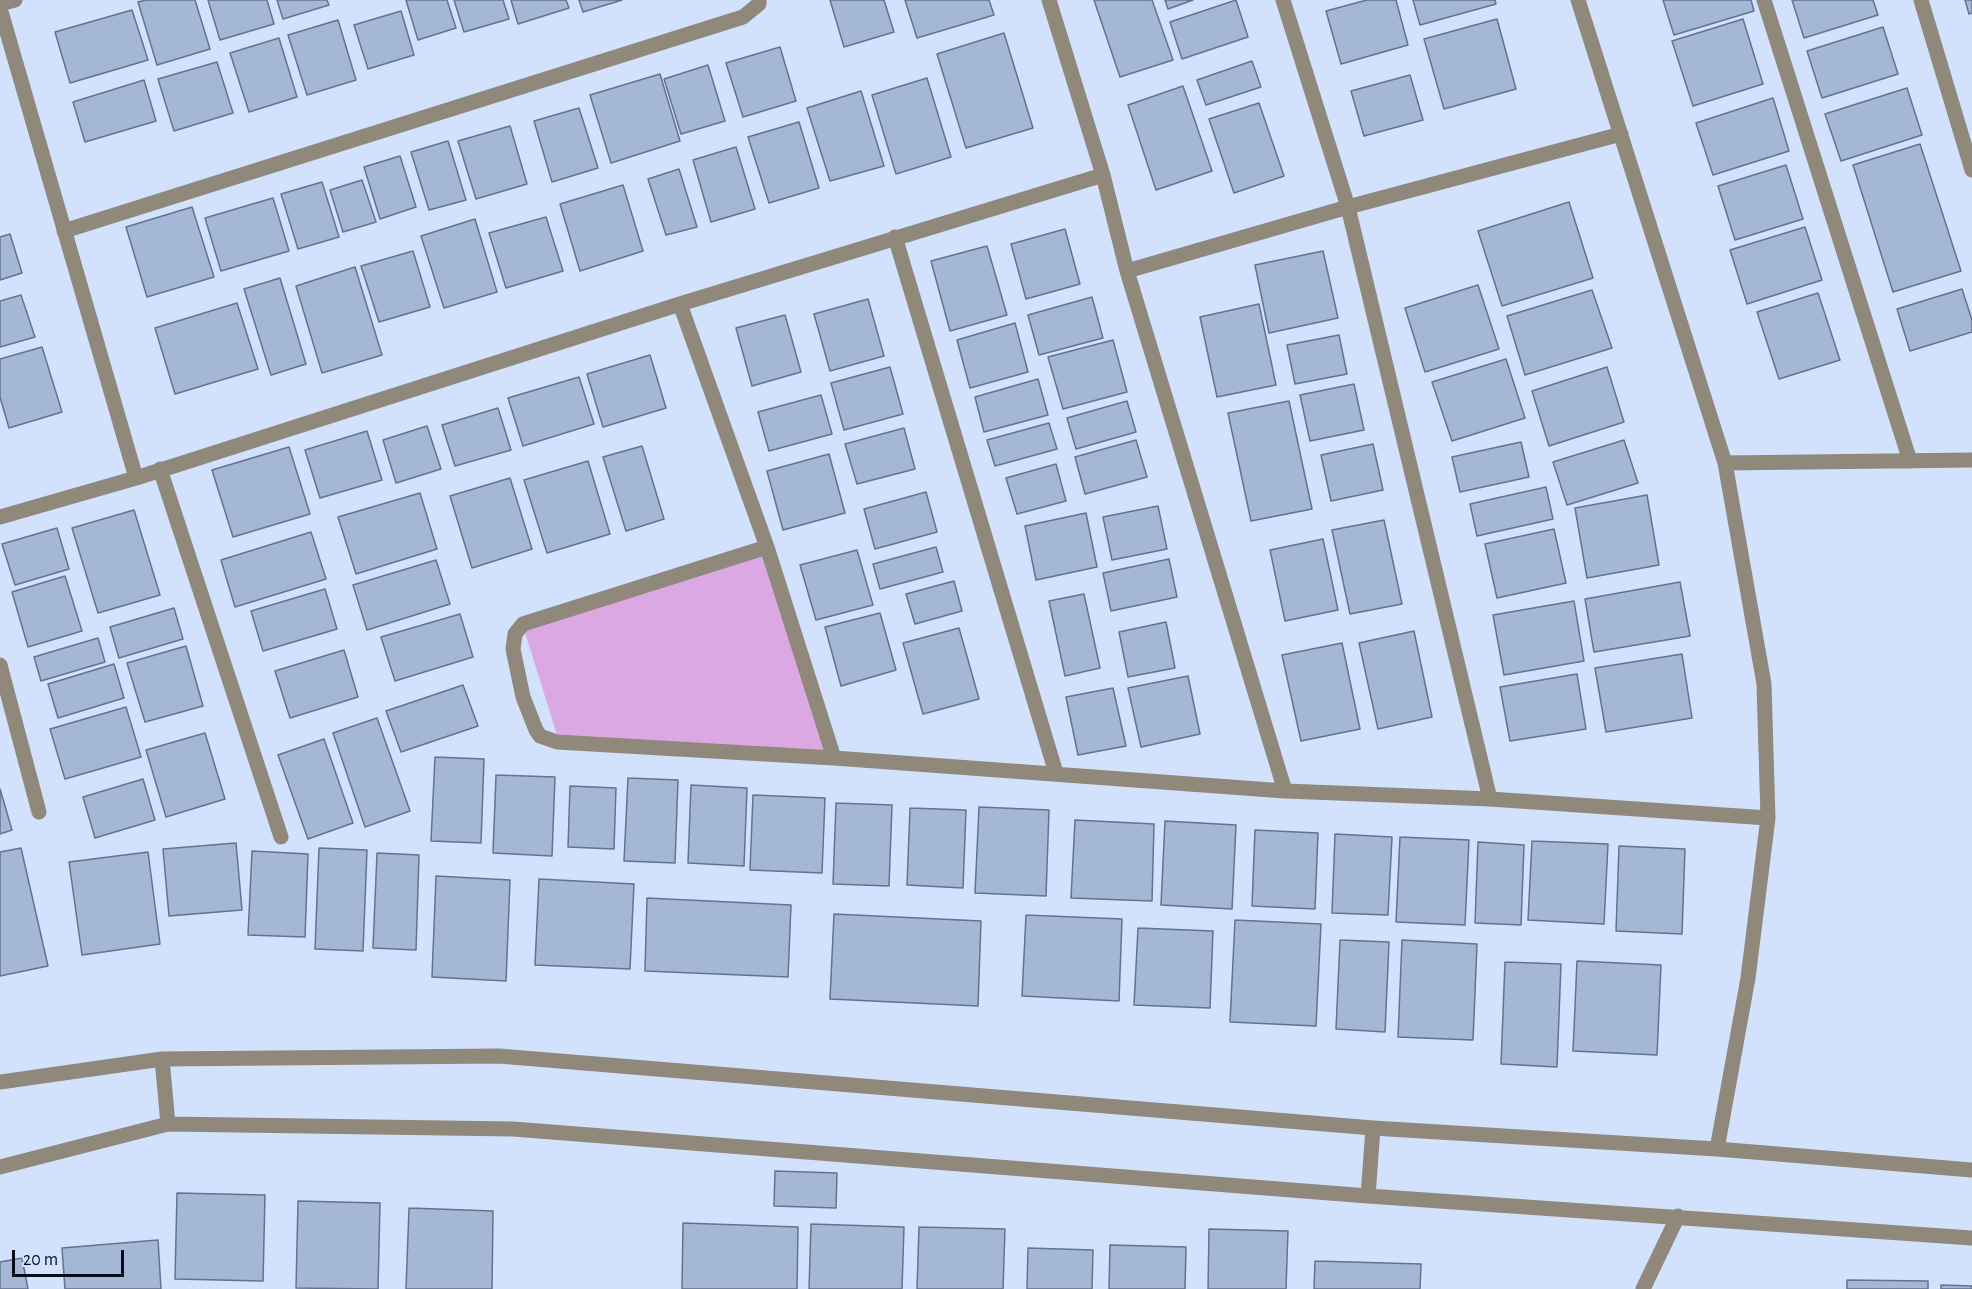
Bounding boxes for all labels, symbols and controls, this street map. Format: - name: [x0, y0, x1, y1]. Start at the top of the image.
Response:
- scale bar: [15, 1238, 128, 1276]
- text: 20 m: [23, 1251, 58, 1269]

